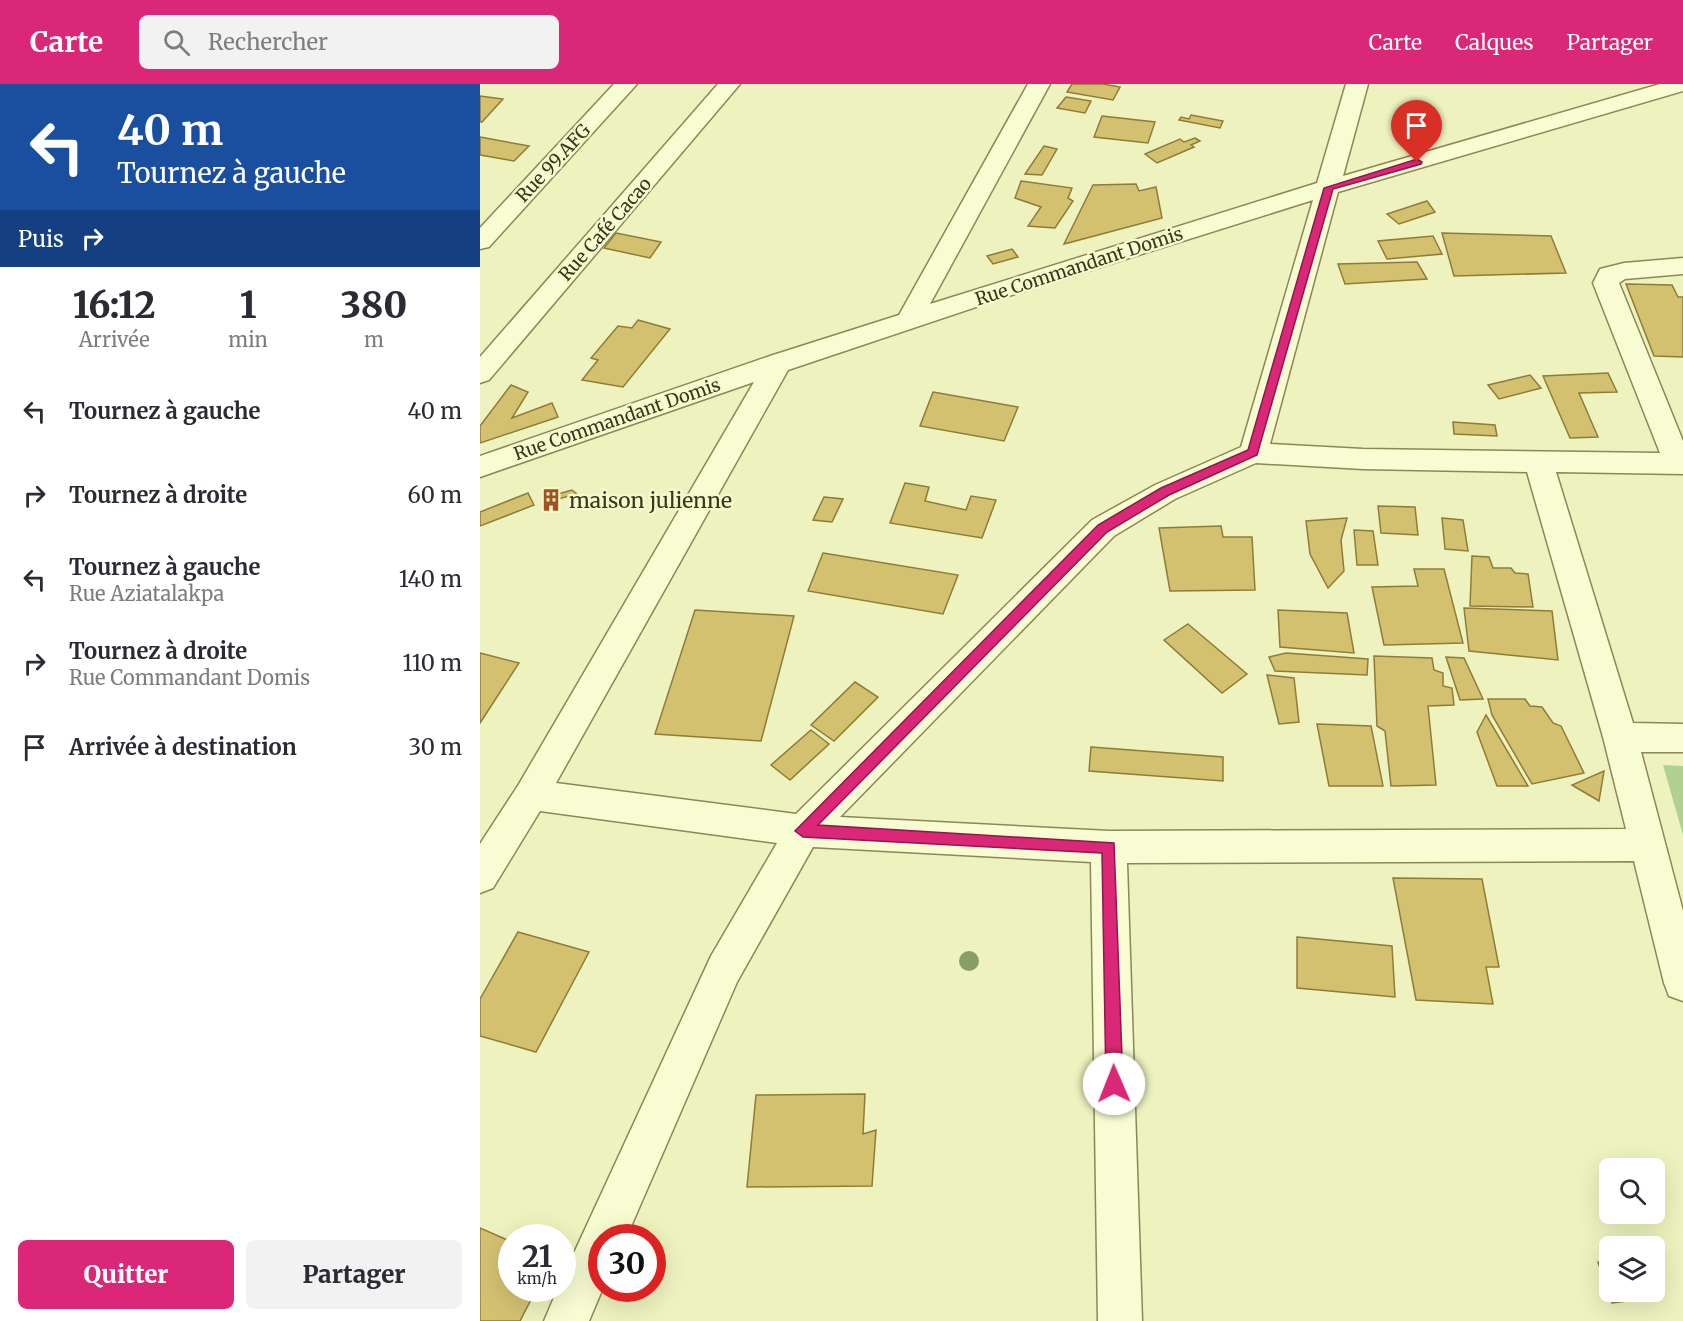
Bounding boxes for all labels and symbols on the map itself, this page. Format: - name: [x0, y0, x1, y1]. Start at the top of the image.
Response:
- pin: [1391, 100, 1442, 162]
- street label: Rue 99.AFG: [511, 119, 595, 207]
- street label: Rue Café Cacao: [554, 172, 656, 286]
- street label: Rue Commandant Domis: [972, 221, 1186, 310]
- street label: Rue Commandant Domis: [511, 373, 723, 465]
- building icon: maison julienne: [538, 487, 564, 513]
- place label: maison julienne: [569, 487, 732, 514]
- position arrow: [1082, 1052, 1146, 1116]
- speed limit sign: 30: [588, 1224, 666, 1302]

